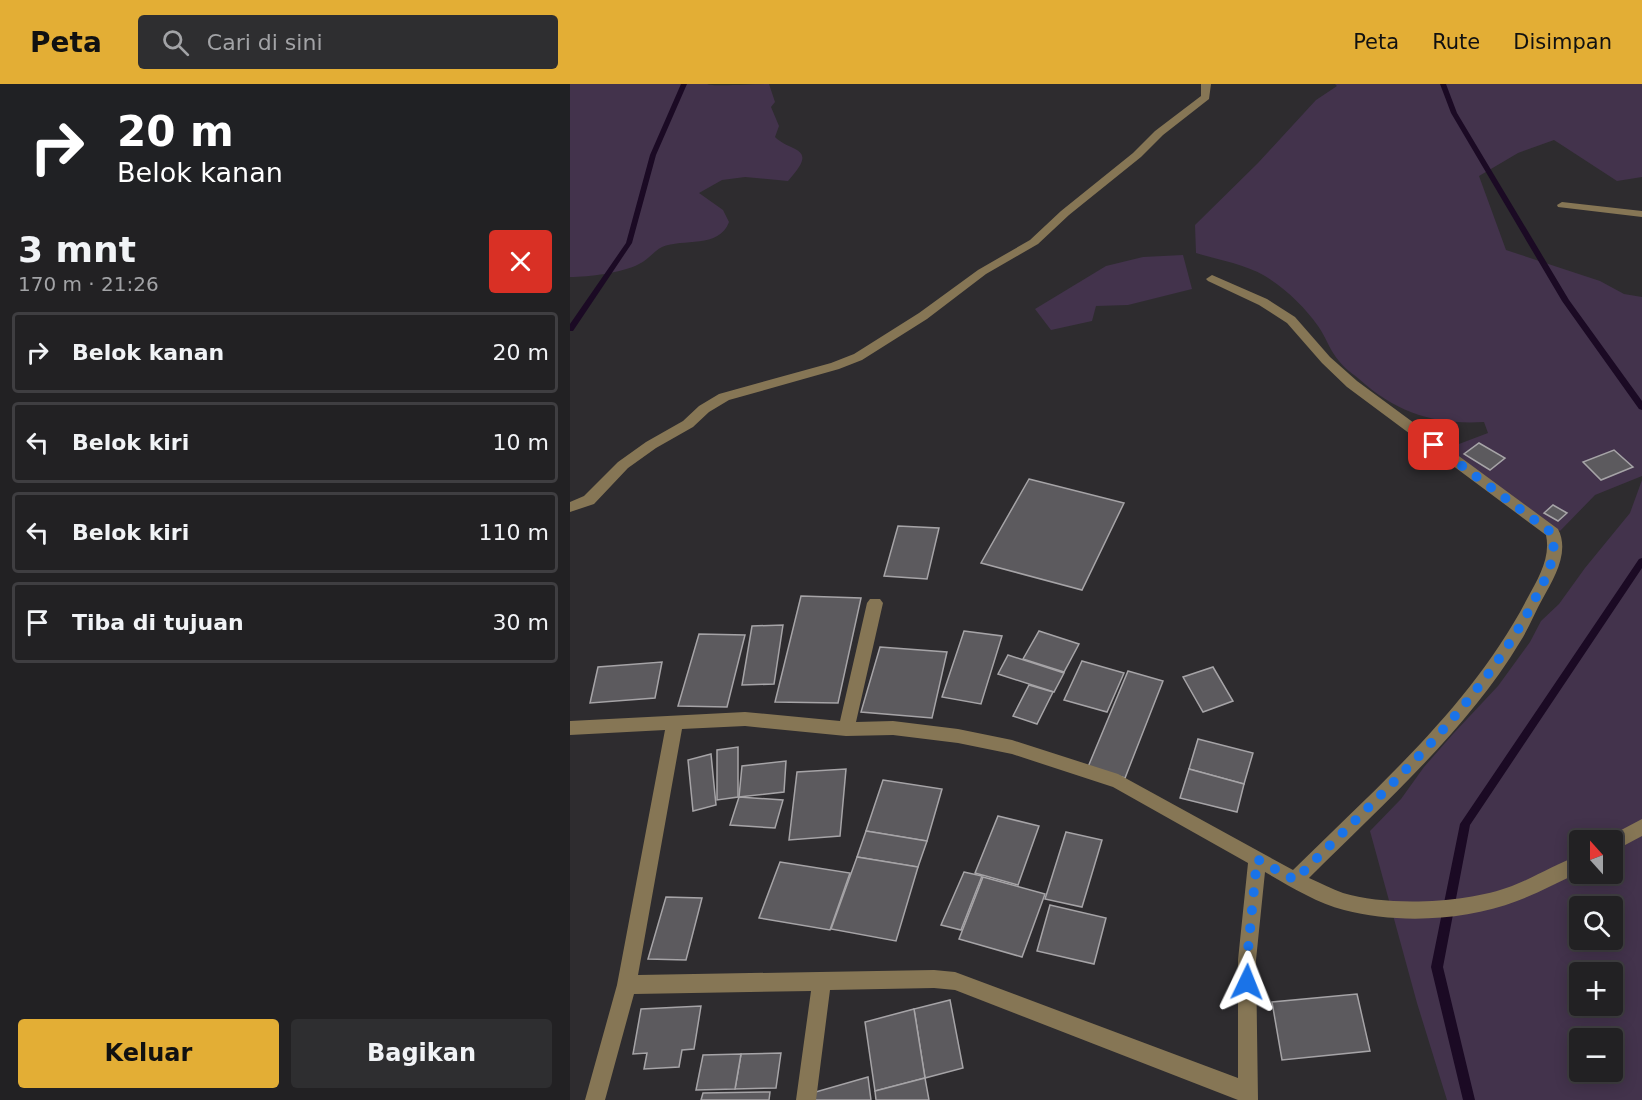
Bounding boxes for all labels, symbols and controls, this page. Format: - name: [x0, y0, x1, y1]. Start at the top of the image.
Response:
- search box: [138, 15, 558, 69]
- text: Peta: [30, 26, 102, 59]
- icon: search: [159, 26, 192, 59]
- text: Cari di sini: [207, 30, 323, 55]
- text: Peta: [1353, 30, 1399, 54]
- text: Rute: [1432, 30, 1480, 54]
- text: Disimpan: [1513, 30, 1612, 54]
- text: 20 m: [117, 107, 234, 156]
- icon: right: [18, 108, 96, 186]
- text: Belok kanan: [117, 157, 283, 188]
- text: 3 mnt: [18, 229, 136, 270]
- button: close: [489, 230, 552, 293]
- text: 170 m · 21:26: [18, 272, 159, 296]
- icon: right: [21, 336, 54, 369]
- text: Belok kanan: [72, 340, 224, 365]
- text: 20 m: [493, 340, 549, 365]
- pin: [1408, 419, 1459, 470]
- icon: left: [21, 426, 54, 459]
- icon: arrive: [1417, 428, 1450, 461]
- text: Belok kiri: [72, 430, 189, 455]
- text: 10 m: [493, 430, 549, 455]
- icon: left: [21, 516, 54, 549]
- text: Belok kiri: [72, 520, 189, 545]
- text: 110 m: [479, 520, 549, 545]
- icon: arrive: [21, 606, 54, 639]
- text: Tiba di tujuan: [72, 610, 244, 635]
- text: 30 m: [493, 610, 549, 635]
- north arrow: [1569, 830, 1623, 884]
- map controls: [1569, 830, 1623, 1082]
- button: search: [1569, 896, 1623, 950]
- position arrow: [1215, 950, 1279, 1014]
- button: +: [1569, 962, 1623, 1016]
- button: Keluar: [18, 1019, 279, 1088]
- button: Bagikan: [291, 1019, 552, 1088]
- button: −: [1569, 1028, 1623, 1082]

